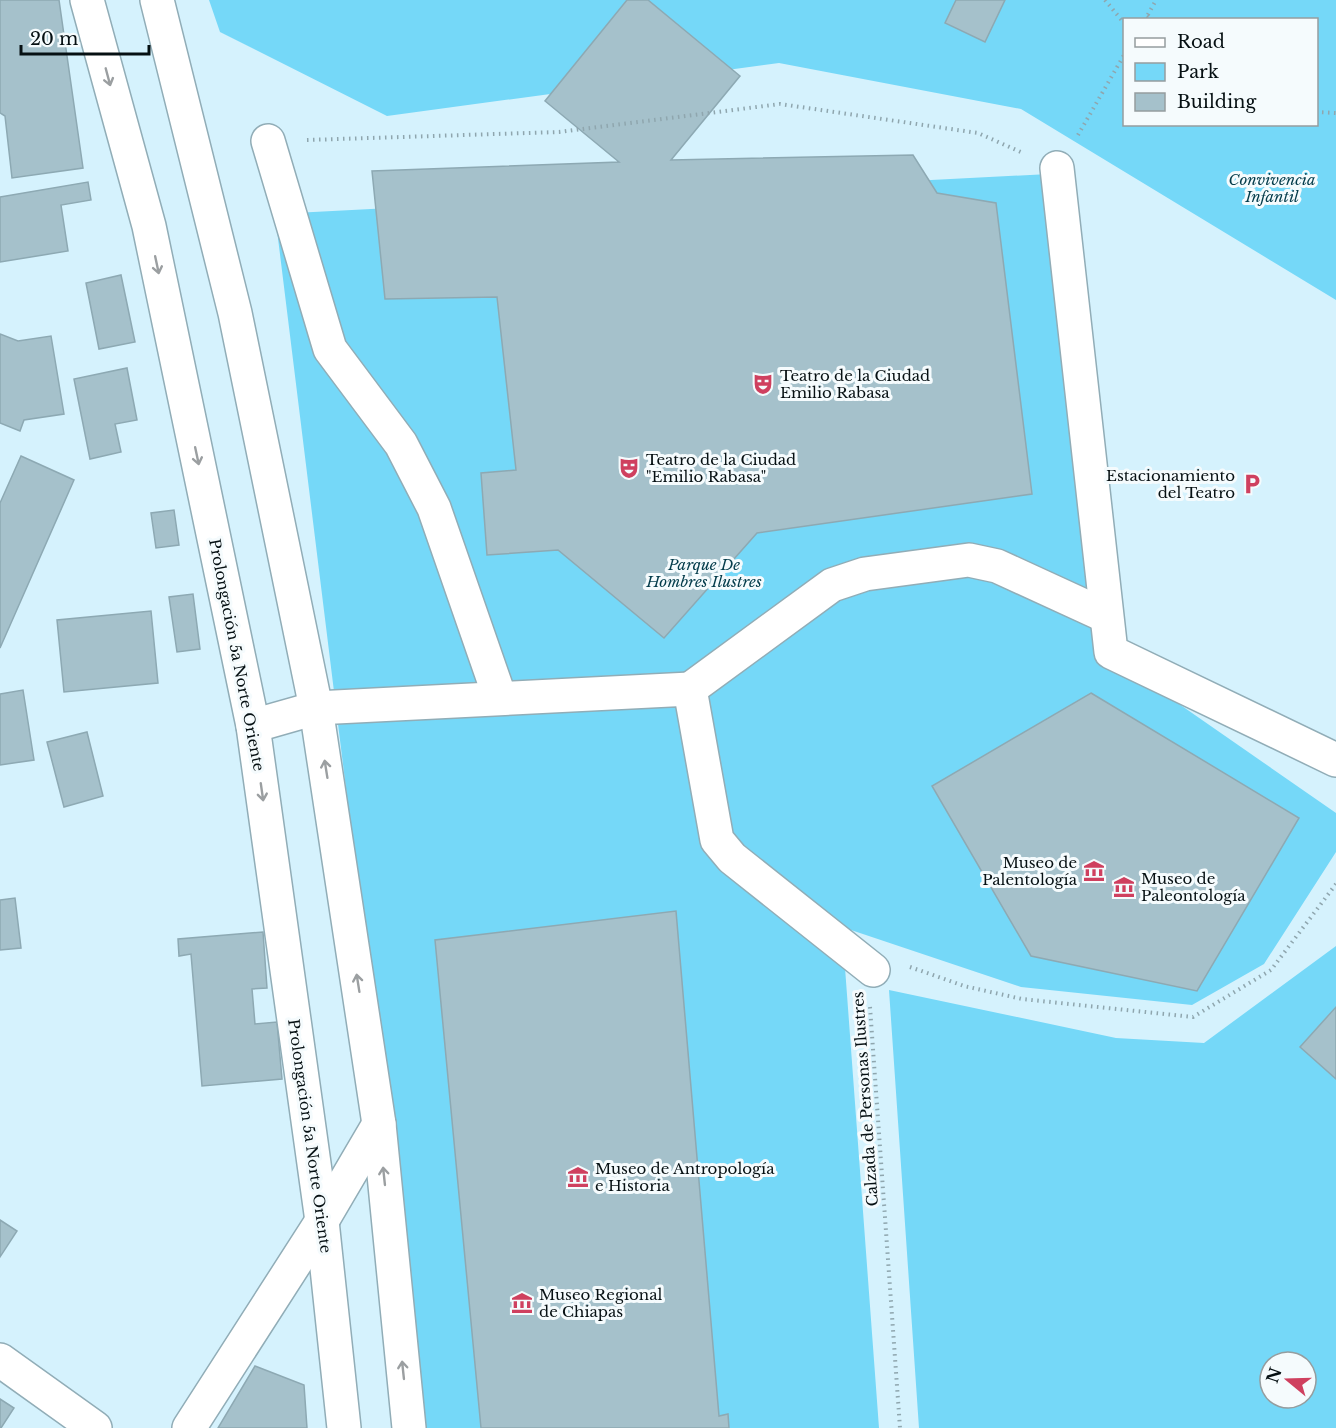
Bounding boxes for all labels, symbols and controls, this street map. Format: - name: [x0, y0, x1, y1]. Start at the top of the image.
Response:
- scale bar: [21, 18, 148, 56]
- legend: [1123, 18, 1318, 126]
- text: 20 m: [30, 28, 78, 50]
- text: Road: [1177, 31, 1225, 53]
- text: Park: [1177, 61, 1219, 83]
- one-way arrow: [103, 67, 114, 86]
- text: Building: [1177, 91, 1256, 113]
- park label: Convivencia Infantil: [1229, 170, 1315, 206]
- one-way arrow: [152, 255, 163, 275]
- place label: Teatro de la Ciudad Emilio Rabasa: [780, 366, 930, 402]
- theatre icon: Teatro de la Ciudad Emilio Rabasa: [751, 372, 775, 396]
- one-way arrow: [192, 446, 203, 466]
- place label: Teatro de la Ciudad "Emilio Rabasa": [646, 450, 796, 486]
- theatre icon: Teatro de la Ciudad "Emilio Rabasa": [617, 456, 641, 480]
- place label: Estacionamiento del Teatro: [1106, 466, 1235, 502]
- parking icon: Estacionamiento del Teatro: [1240, 472, 1264, 496]
- street label: Prolongación 5a Norte Oriente: [205, 537, 269, 773]
- park label: Parque De Hombres Ilustres: [645, 555, 762, 591]
- one-way arrow: [320, 760, 331, 779]
- one-way arrow: [257, 781, 268, 801]
- place label: Museo de Palentología: [982, 853, 1078, 889]
- museum icon: Museo de Palentología: [1082, 859, 1106, 883]
- place label: Museo de Paleontología: [1141, 869, 1246, 905]
- museum icon: Museo de Paleontología: [1112, 875, 1136, 899]
- one-way arrow: [352, 973, 363, 993]
- street label: Calzada de Personas Ilustres: [848, 991, 882, 1207]
- street label: Prolongación 5a Norte Oriente: [284, 1018, 336, 1254]
- place label: Museo de Antropología e Historia: [595, 1159, 775, 1195]
- museum icon: Museo de Antropología e Historia: [566, 1165, 590, 1189]
- one-way arrow: [378, 1166, 389, 1186]
- place label: Museo Regional de Chiapas: [539, 1285, 662, 1321]
- museum icon: Museo Regional de Chiapas: [510, 1291, 534, 1315]
- north arrow: [1258, 1350, 1318, 1410]
- one-way arrow: [397, 1360, 408, 1380]
- text: N: [1262, 1365, 1286, 1385]

